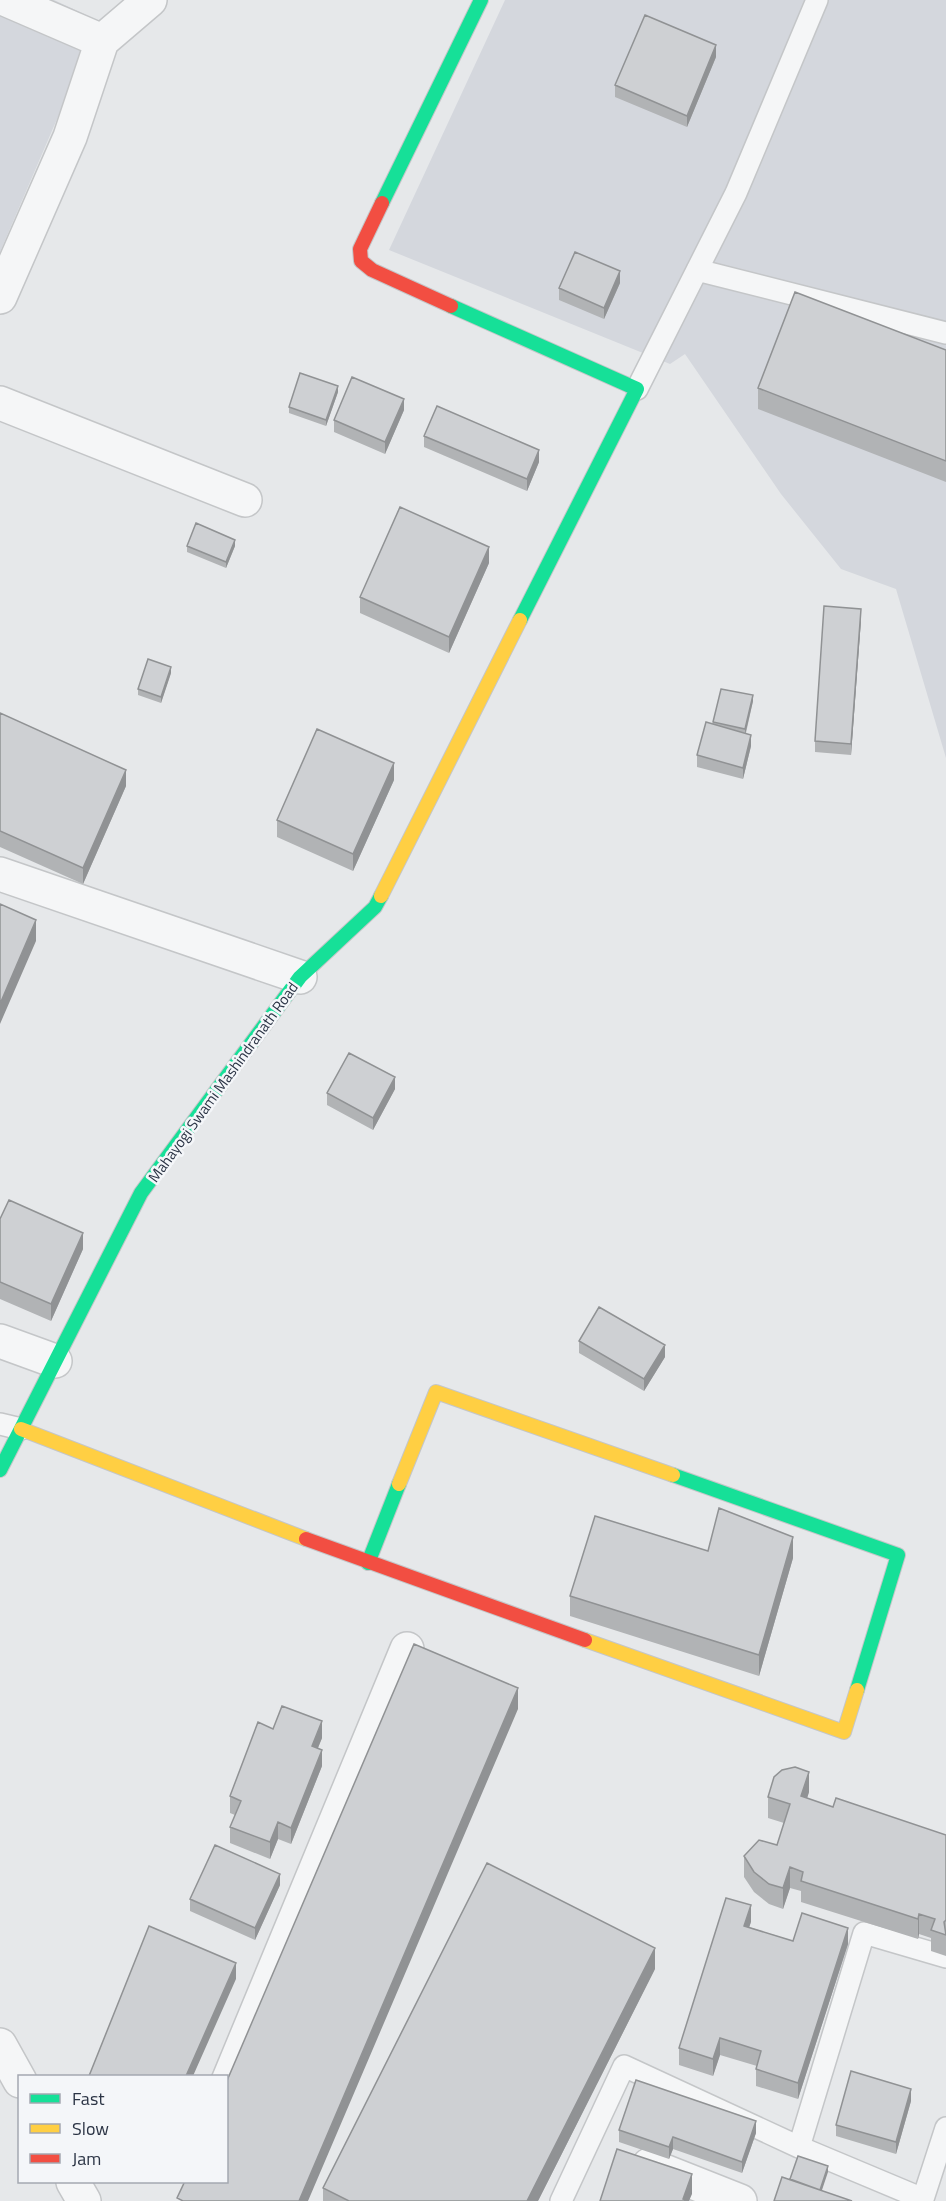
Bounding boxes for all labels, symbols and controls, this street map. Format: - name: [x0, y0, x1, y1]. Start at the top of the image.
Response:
- street label: Mahayogi Swami Mashindranath Road: [142, 977, 304, 1187]
- legend: [18, 2075, 228, 2183]
- text: Fast: [72, 2085, 105, 2112]
- text: Slow: [72, 2115, 109, 2142]
- text: Jam: [72, 2145, 101, 2172]

